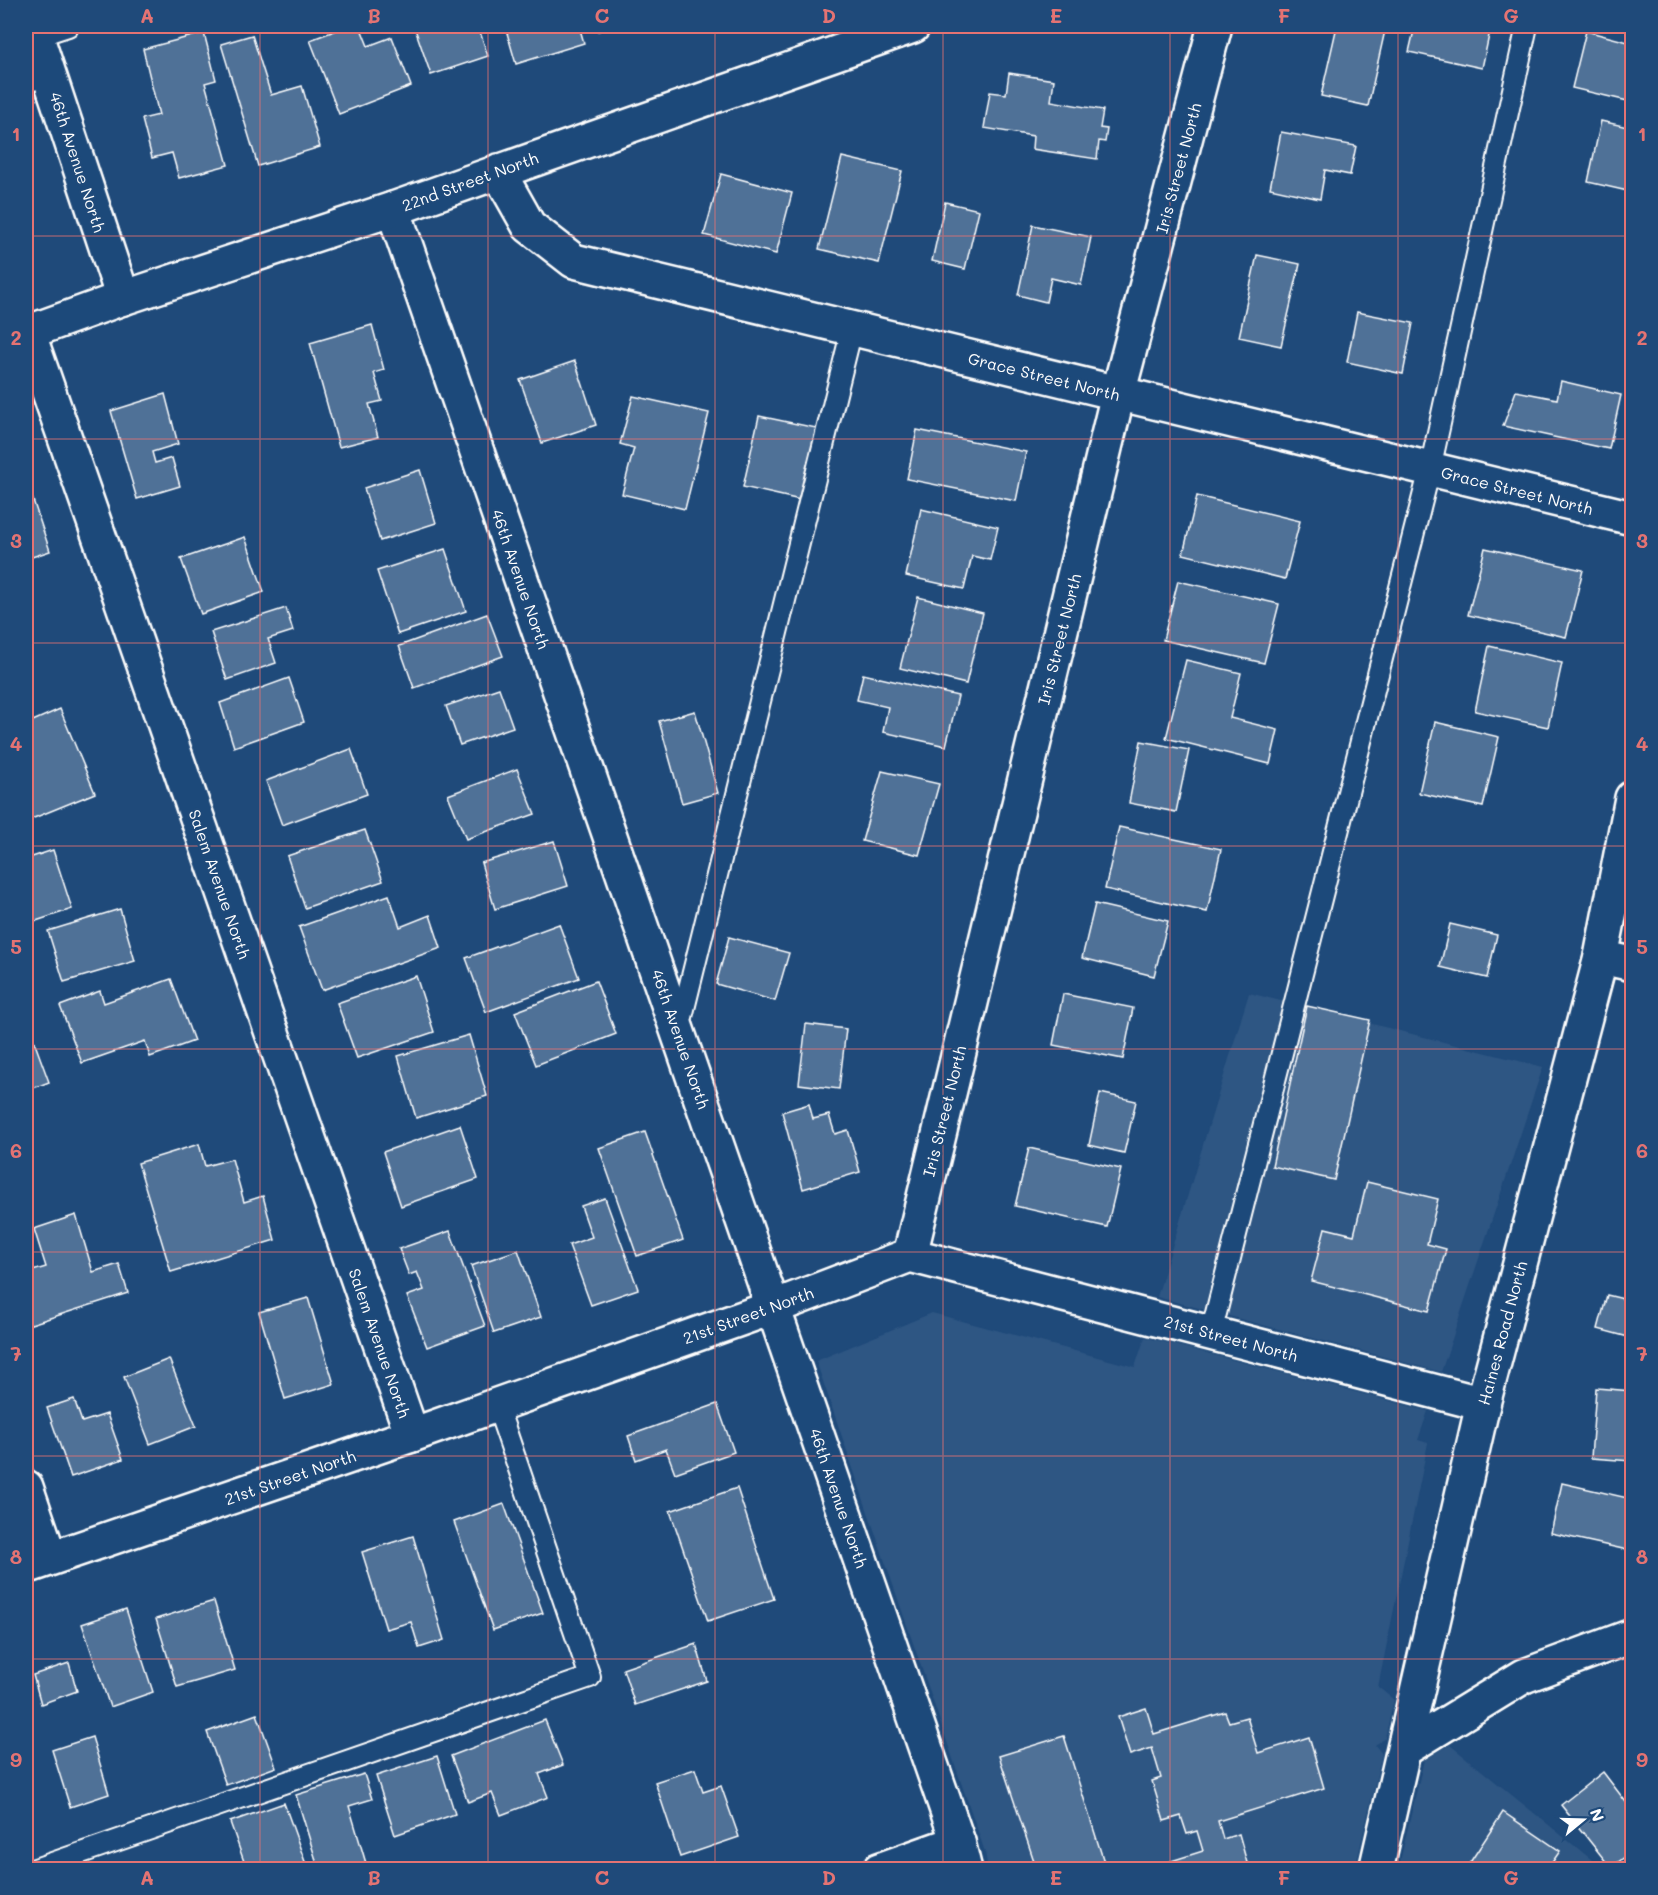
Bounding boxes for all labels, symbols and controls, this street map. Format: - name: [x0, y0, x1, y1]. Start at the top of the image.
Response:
- text: A: [140, 2, 154, 28]
- text: B: [367, 2, 381, 28]
- text: C: [595, 2, 610, 28]
- text: D: [822, 2, 836, 28]
- text: E: [1050, 2, 1062, 28]
- text: F: [1278, 2, 1291, 28]
- text: G: [1503, 2, 1519, 28]
- street label: 46th Avenue North: [45, 89, 111, 235]
- street label: Iris Street North: [1150, 100, 1206, 236]
- text: 1: [12, 120, 20, 146]
- text: 1: [1638, 120, 1646, 146]
- street label: 22nd Street North: [399, 147, 541, 215]
- text: 2: [10, 324, 22, 350]
- text: 2: [1636, 324, 1648, 350]
- street label: Grace Street North: [966, 347, 1122, 405]
- street label: Grace Street North: [1439, 461, 1595, 519]
- street label: 46th Avenue North: [487, 506, 555, 652]
- text: 3: [10, 527, 22, 553]
- text: 3: [1636, 527, 1648, 553]
- street label: Iris Street North: [1033, 571, 1085, 707]
- text: 4: [10, 730, 23, 756]
- text: 4: [1636, 730, 1649, 756]
- street label: Salem Avenue North: [185, 807, 255, 961]
- text: 5: [10, 933, 22, 959]
- text: 5: [1636, 933, 1648, 959]
- street label: 46th Avenue North: [647, 966, 715, 1112]
- street label: Iris Street North: [918, 1043, 970, 1179]
- text: 6: [10, 1137, 22, 1163]
- text: 6: [1636, 1137, 1648, 1163]
- street label: Haines Road North: [1473, 1259, 1531, 1407]
- street label: Salem Avenue North: [345, 1266, 415, 1420]
- street label: 21st Street North: [680, 1282, 816, 1348]
- street label: 21st Street North: [1162, 1310, 1300, 1366]
- text: 7: [10, 1340, 22, 1366]
- text: 7: [1636, 1340, 1648, 1366]
- street label: 46th Avenue North: [805, 1425, 873, 1571]
- street label: 21st Street North: [222, 1445, 358, 1509]
- text: 8: [10, 1543, 22, 1569]
- text: 8: [1636, 1543, 1648, 1569]
- text: 9: [10, 1746, 22, 1772]
- text: 9: [1636, 1746, 1648, 1772]
- north arrow: [1553, 1790, 1613, 1850]
- text: N: [1586, 1806, 1610, 1824]
- text: A: [140, 1864, 154, 1890]
- text: B: [367, 1864, 381, 1890]
- text: C: [595, 1864, 610, 1890]
- text: D: [822, 1864, 836, 1890]
- text: E: [1050, 1864, 1062, 1890]
- text: F: [1278, 1864, 1291, 1890]
- text: G: [1503, 1864, 1519, 1890]

